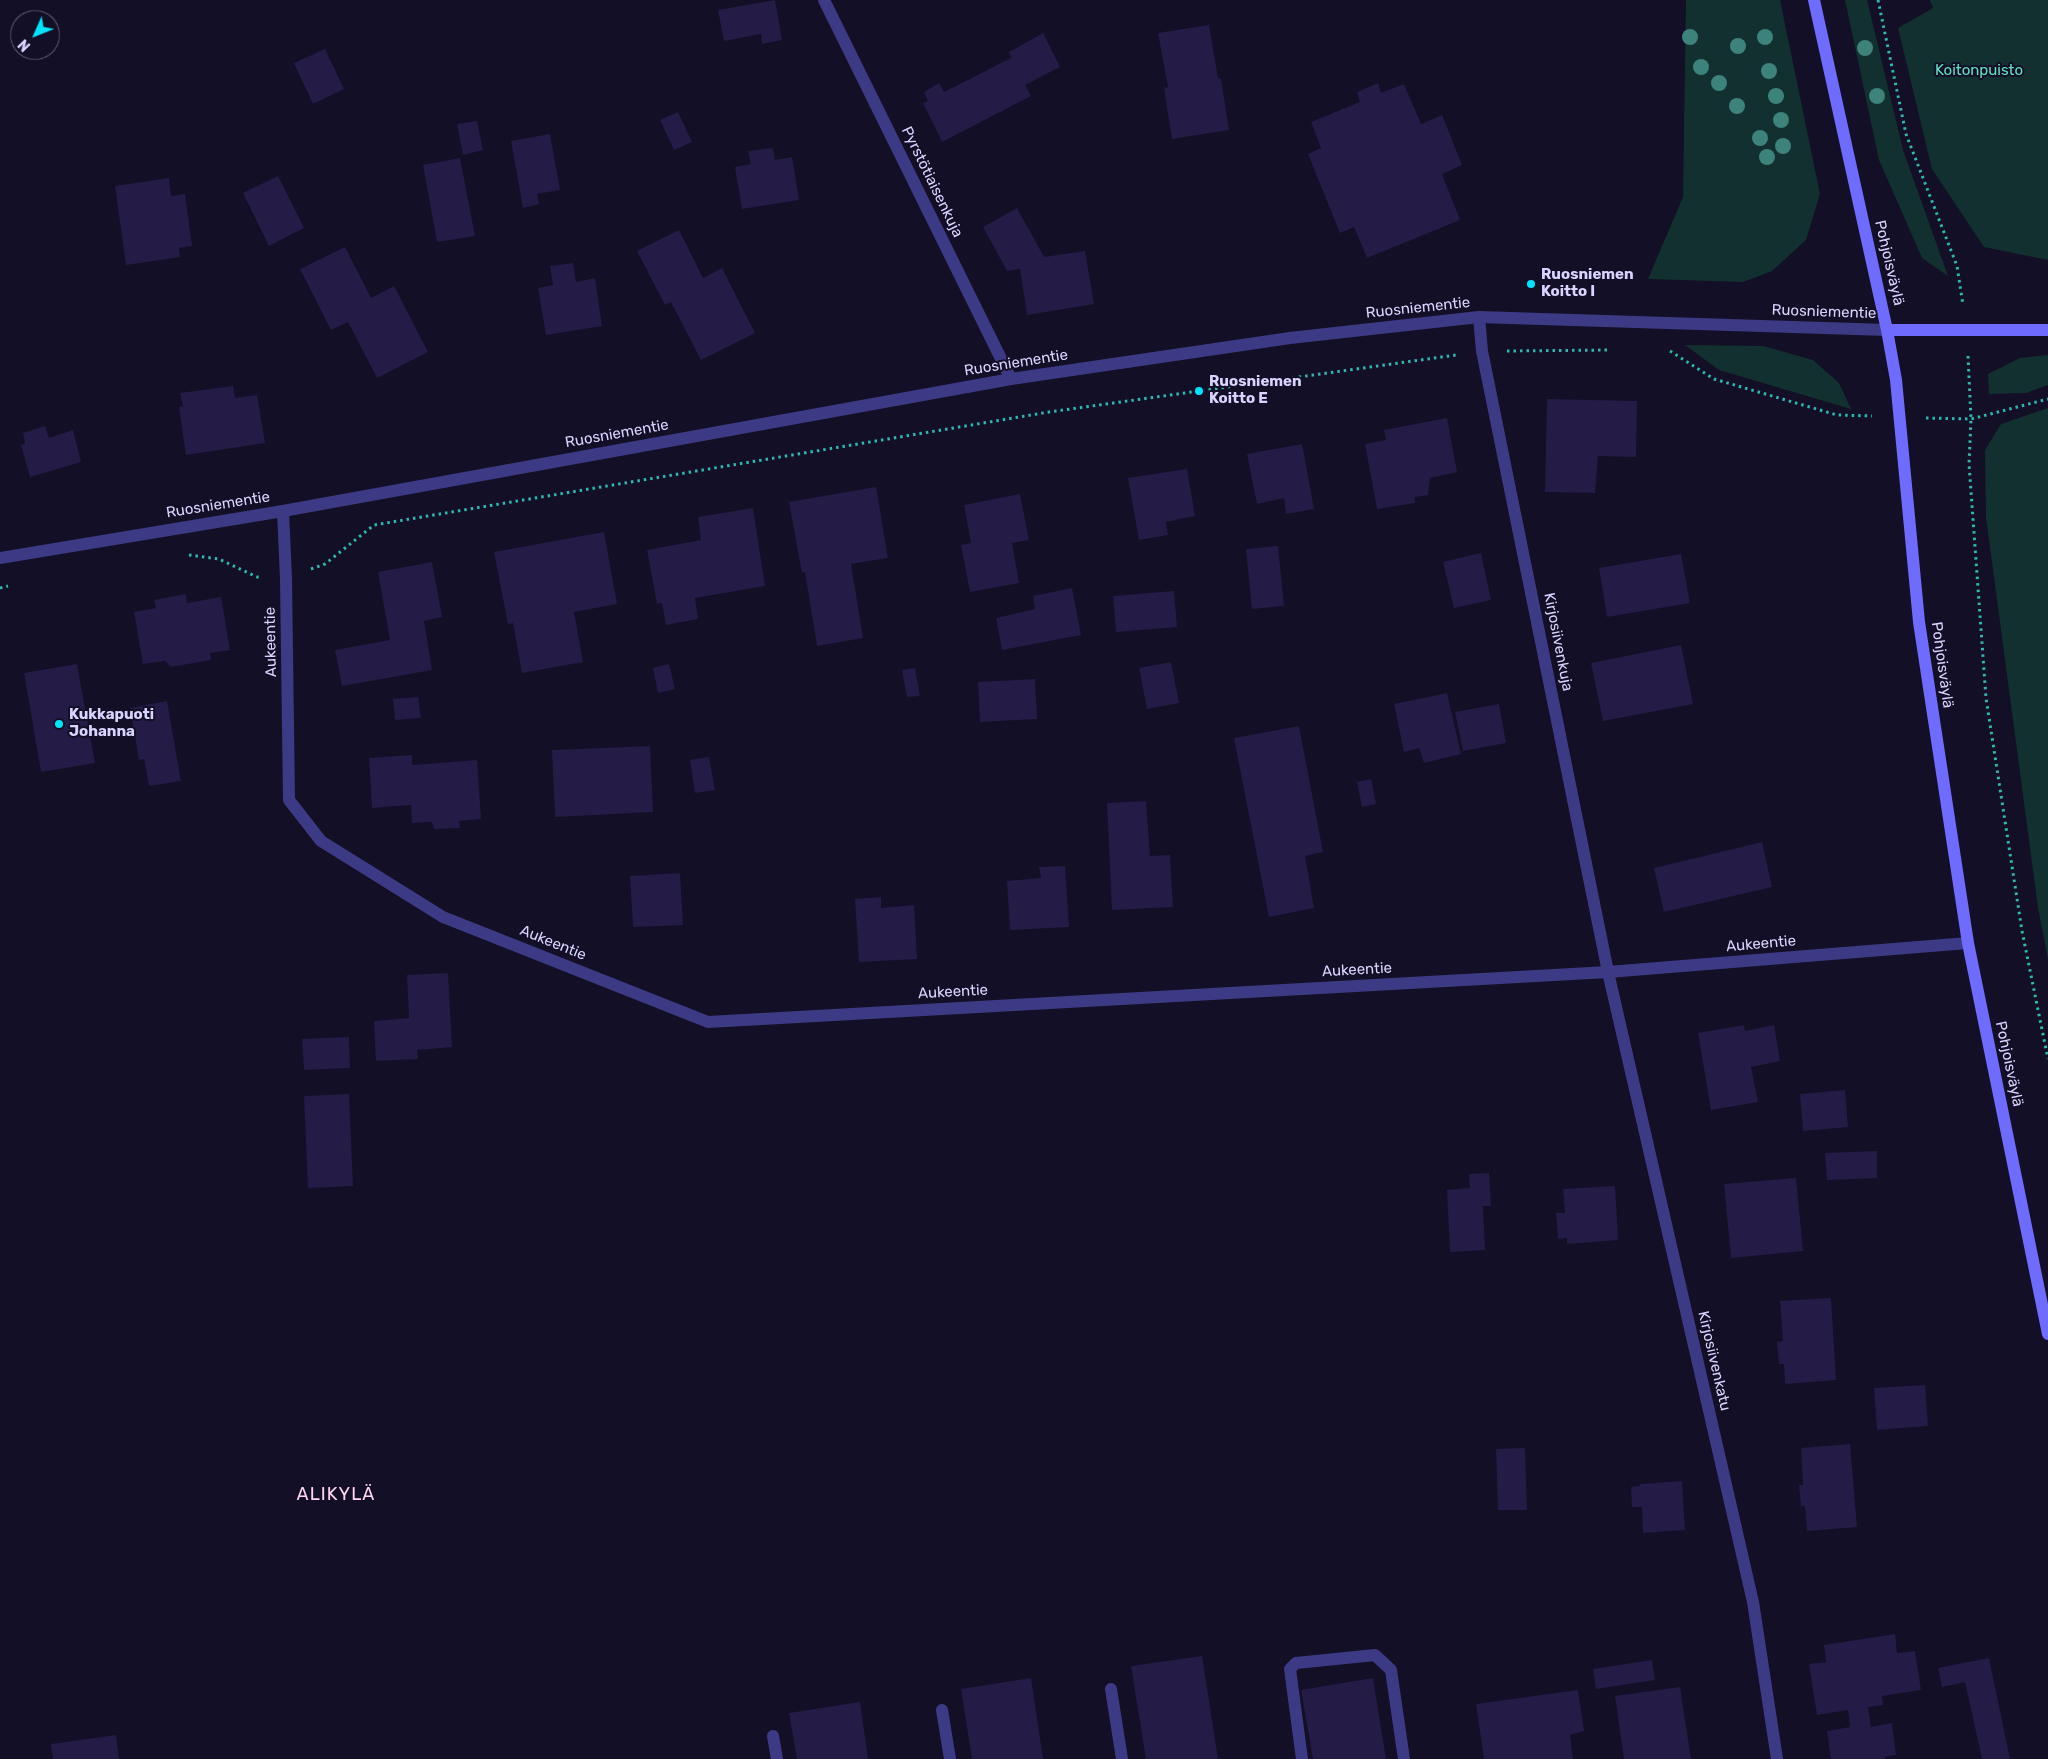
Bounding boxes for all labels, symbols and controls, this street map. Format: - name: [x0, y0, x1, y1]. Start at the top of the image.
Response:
- north arrow: [10, 10, 60, 60]
- text: N: [15, 36, 34, 55]
- park label: Koitonpuisto: [1935, 62, 2023, 80]
- street label: Pyrstötiaisenkuja: [897, 124, 967, 240]
- street label: Pohjoisväylä: [1870, 219, 1908, 307]
- place label: Ruosniemen Koitto I: [1541, 266, 1634, 301]
- marker: Ruosniemen Koitto I: [1525, 278, 1537, 290]
- street label: Ruosniementie: [1365, 294, 1471, 322]
- street label: Ruosniementie: [1771, 301, 1877, 323]
- street label: Ruosniementie: [963, 346, 1069, 380]
- place label: Ruosniemen Koitto E: [1209, 373, 1302, 408]
- marker: Ruosniemen Koitto E: [1193, 385, 1205, 397]
- street label: Ruosniementie: [564, 416, 670, 452]
- street label: Ruosniementie: [165, 488, 271, 522]
- street label: Kirjosiivenkuja: [1540, 591, 1576, 693]
- street label: Aukeentie: [261, 607, 281, 677]
- street label: Pohjoisväylä: [1927, 621, 1957, 709]
- place label: Kukkapuoti Johanna: [69, 706, 154, 741]
- marker: Kukkapuoti Johanna: [53, 718, 65, 730]
- street label: Aukeentie: [517, 922, 589, 964]
- street label: Aukeentie: [1725, 932, 1797, 956]
- street label: Aukeentie: [1322, 959, 1392, 981]
- street label: Aukeentie: [918, 981, 988, 1003]
- street label: Pohjoisväylä: [1991, 1020, 2027, 1108]
- street label: Kirjosiivenkatu: [1694, 1309, 1734, 1413]
- district label: ALIKYLÄ: [296, 1484, 376, 1506]

